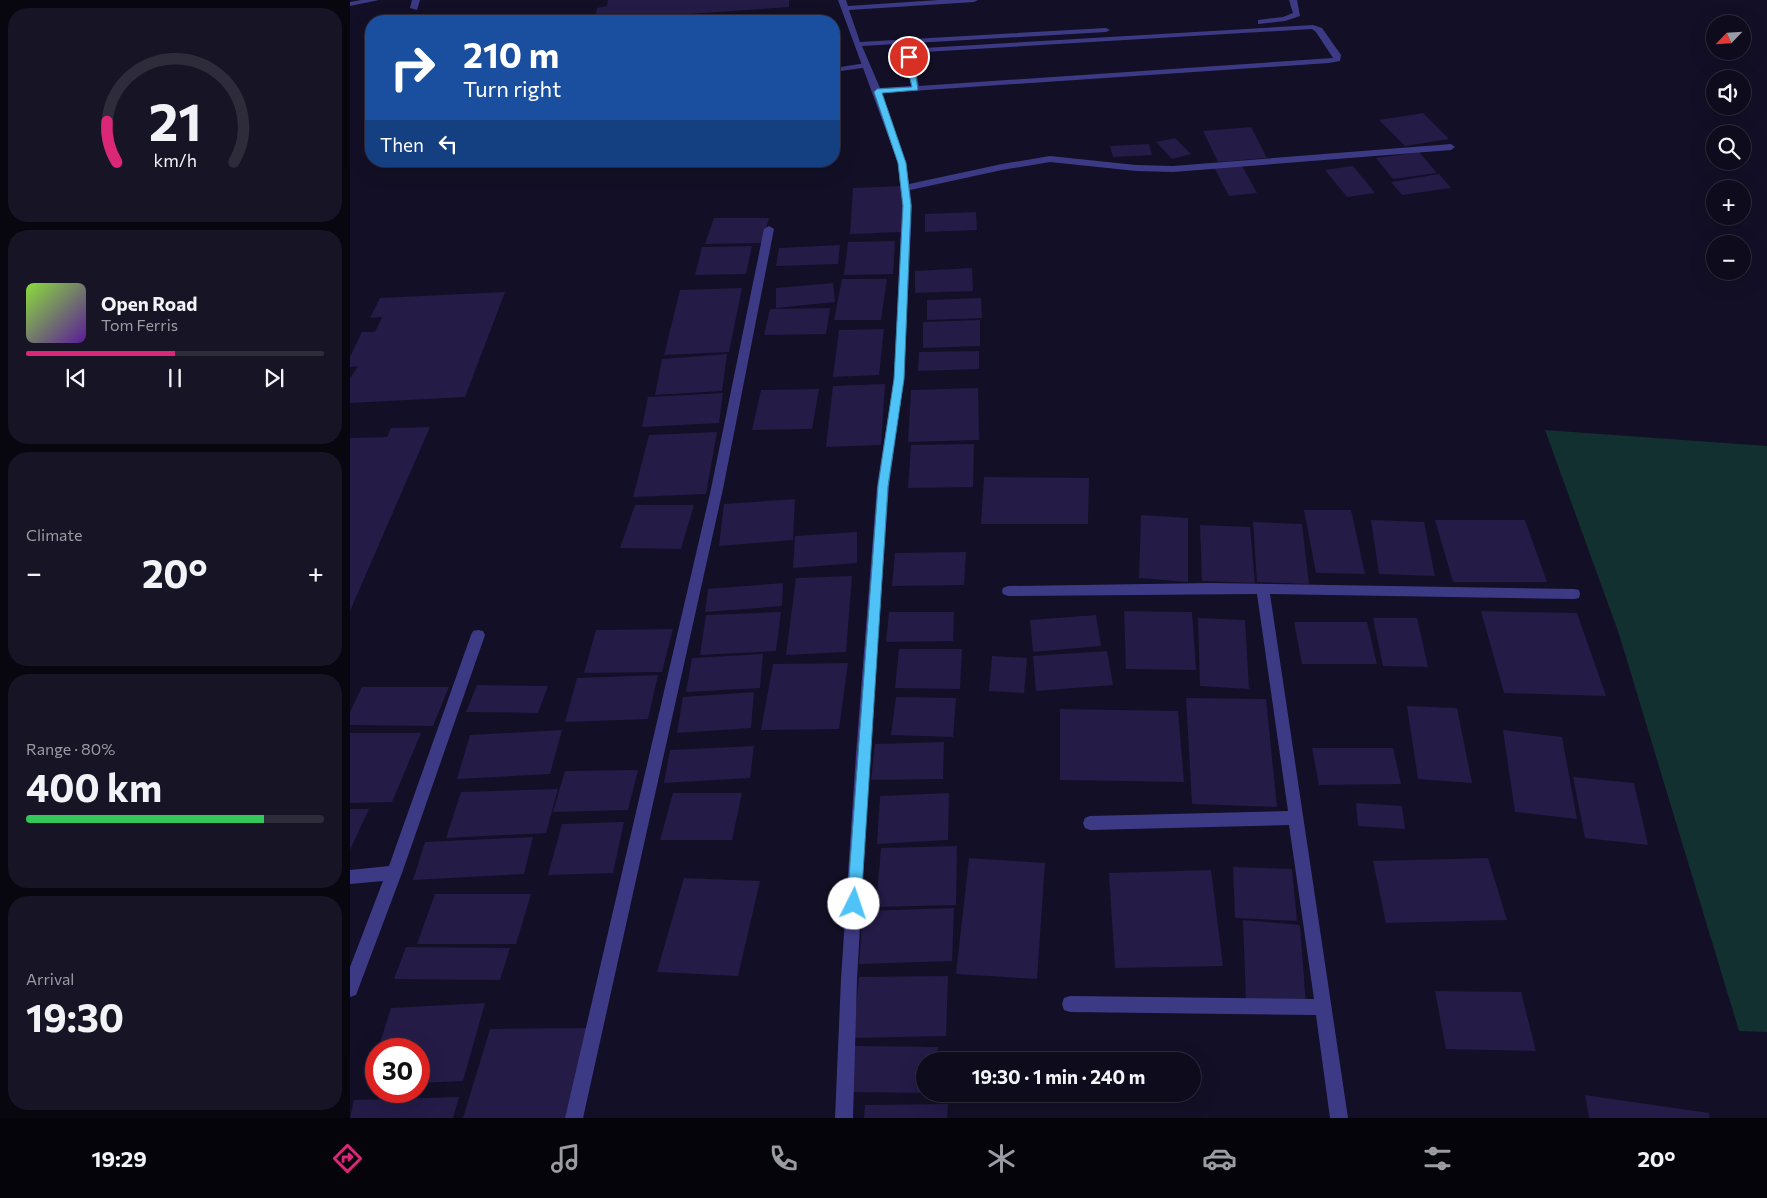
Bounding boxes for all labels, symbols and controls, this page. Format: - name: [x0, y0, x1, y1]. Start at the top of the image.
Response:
- north arrow: [1706, 15, 1751, 60]
- map controls: [1706, 15, 1751, 280]
- text: 210 m: [463, 32, 559, 75]
- icon: right: [380, 35, 445, 100]
- pin: [888, 36, 930, 78]
- icon: arrive: [895, 43, 923, 71]
- button: sound: [1706, 70, 1751, 115]
- text: Turn right: [463, 75, 561, 102]
- text: 21: [148, 88, 202, 152]
- button: search: [1706, 125, 1751, 170]
- icon: left: [434, 130, 462, 158]
- text: Then: [380, 133, 424, 156]
- text: km/h: [153, 149, 197, 171]
- button: +: [1706, 180, 1751, 225]
- button: −: [1706, 235, 1751, 280]
- text: Open Road: [101, 292, 197, 315]
- text: Tom Ferris: [101, 315, 178, 334]
- icon: previous: [62, 364, 90, 392]
- icon: pause: [161, 364, 189, 392]
- icon: next: [260, 364, 288, 392]
- text: Climate: [26, 525, 82, 544]
- text: 20°: [142, 549, 208, 596]
- text: −: [26, 555, 42, 589]
- text: +: [308, 555, 324, 589]
- text: Range · 80%: [26, 739, 115, 758]
- text: 400 km: [26, 763, 162, 810]
- position arrow: [827, 877, 879, 929]
- text: Arrival: [26, 969, 74, 988]
- text: 19:30: [26, 993, 124, 1040]
- speed limit sign: 30: [365, 1038, 430, 1103]
- text: 19:30 · 1 min · 240 m: [972, 1065, 1145, 1088]
- icon: directions: [330, 1141, 365, 1176]
- icon: music: [548, 1141, 583, 1176]
- icon: phone: [766, 1141, 801, 1176]
- icon: climate: [984, 1141, 1019, 1176]
- icon: car: [1202, 1141, 1237, 1176]
- icon: filters: [1420, 1141, 1455, 1176]
- text: 19:29: [91, 1145, 147, 1172]
- text: 20°: [1637, 1145, 1675, 1172]

